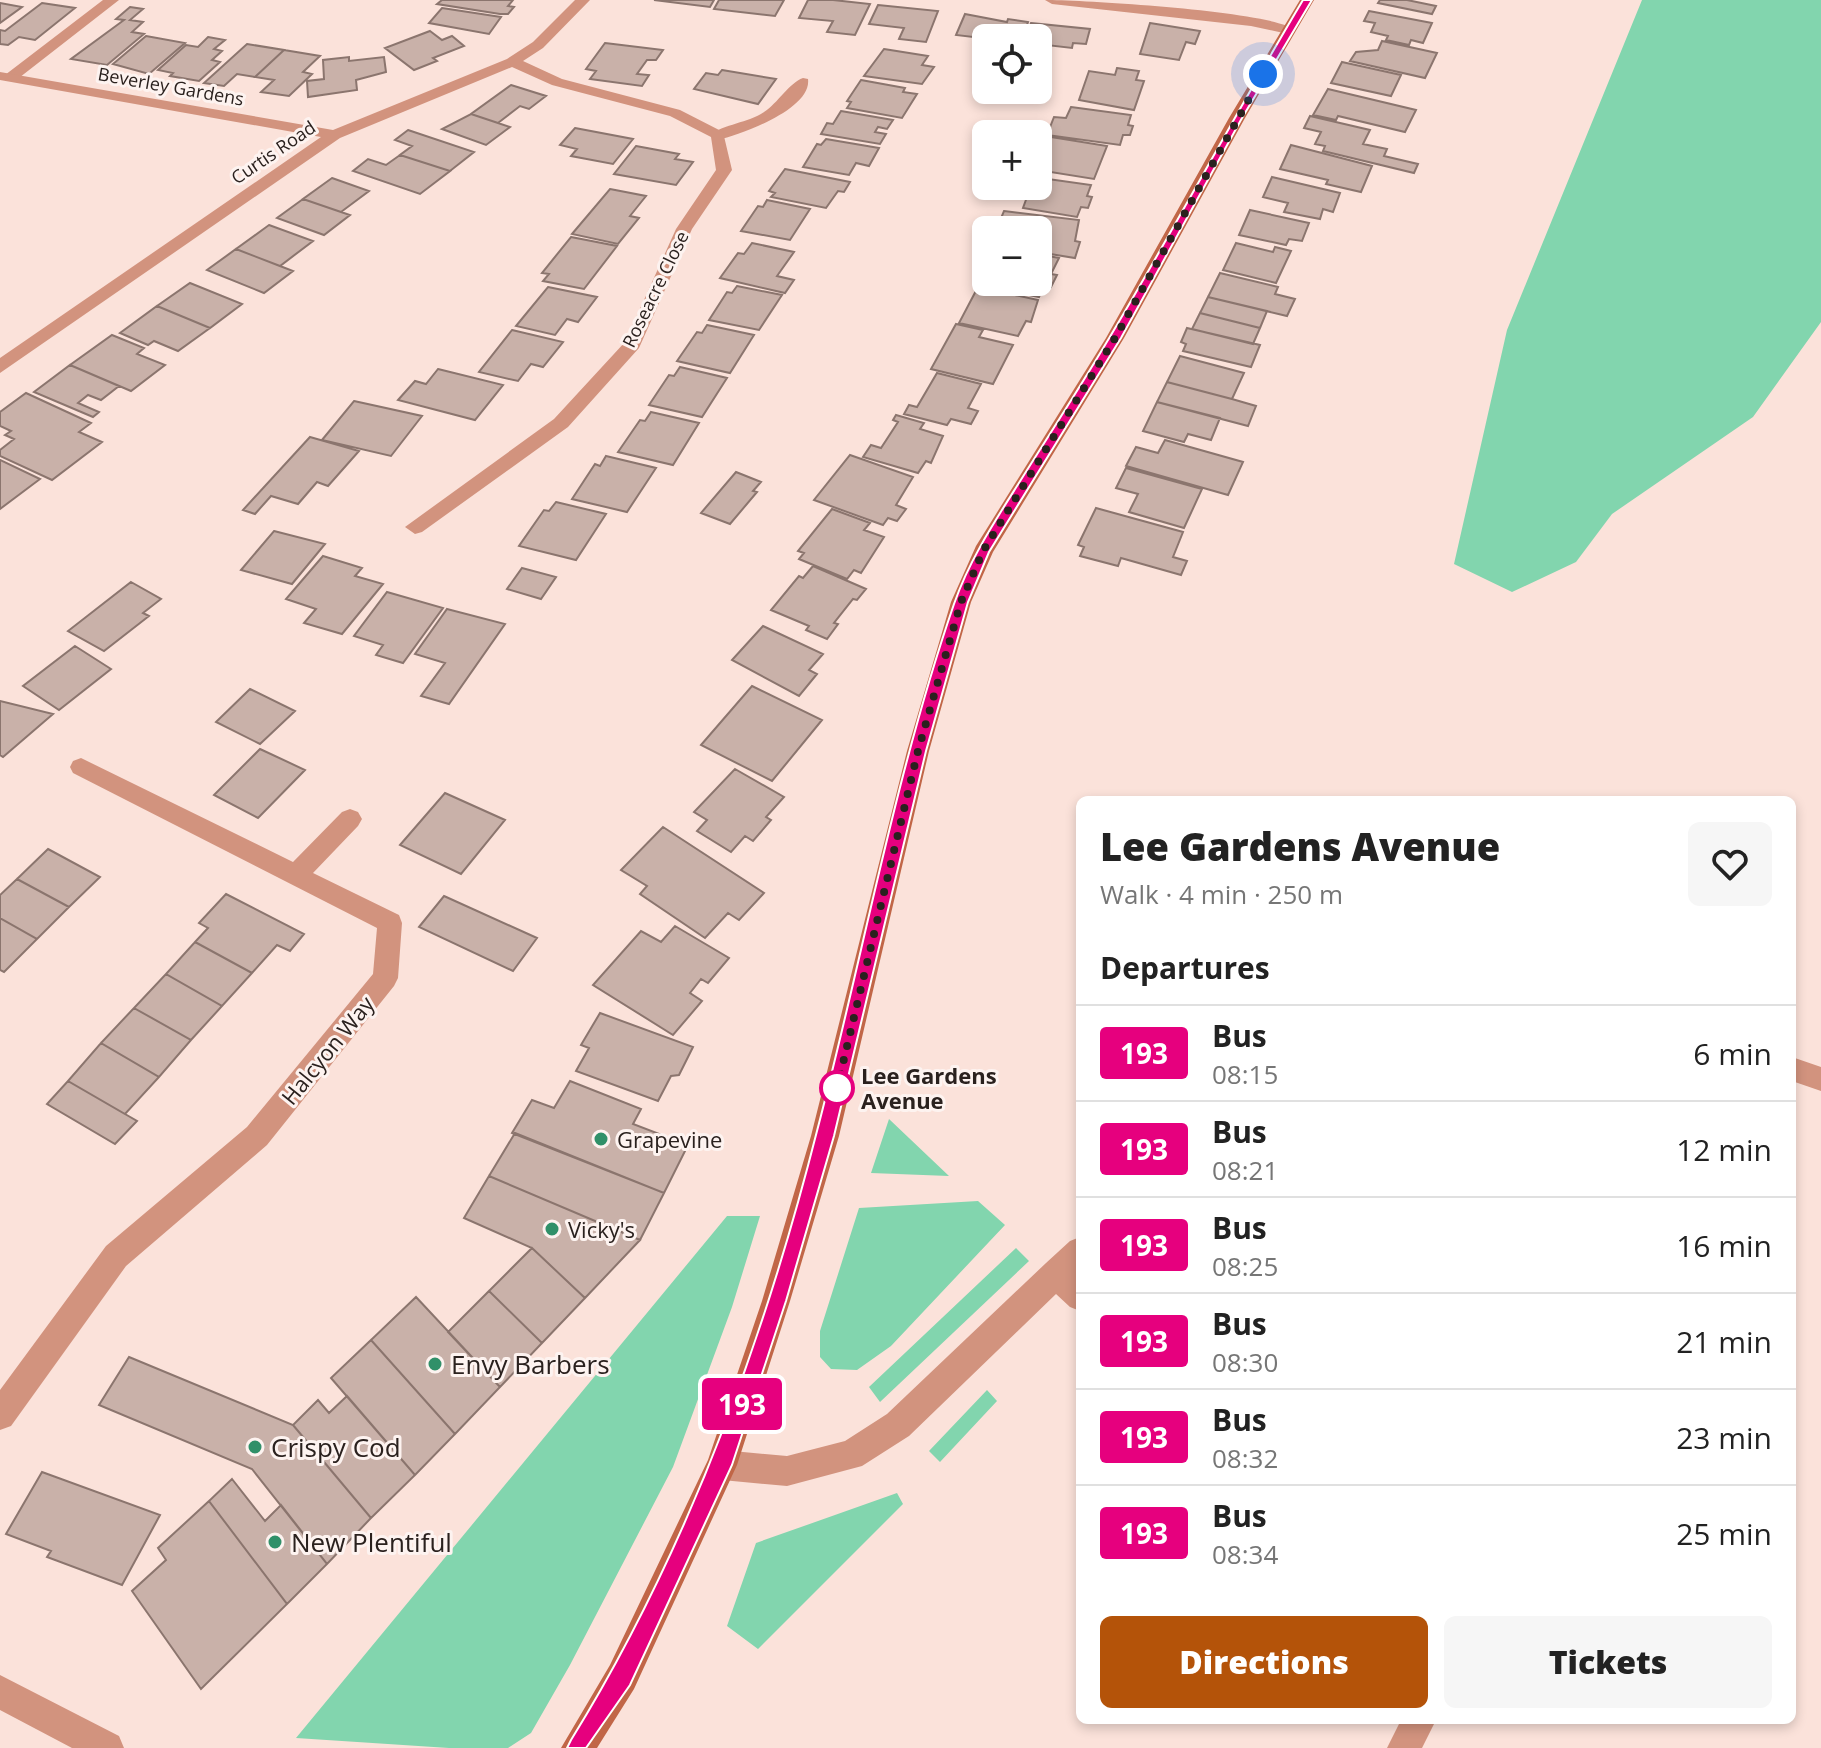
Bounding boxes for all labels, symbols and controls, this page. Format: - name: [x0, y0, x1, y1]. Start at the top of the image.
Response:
- map controls: [972, 24, 1052, 296]
- button: locate: [972, 24, 1052, 104]
- your location: [1243, 54, 1283, 94]
- street label: Beverley Gardens: [96, 61, 246, 111]
- street label: Curtis Road: [226, 115, 320, 189]
- button: +: [972, 120, 1052, 200]
- button: −: [972, 216, 1052, 296]
- street label: Roseacre Close: [616, 227, 694, 351]
- text: Lee Gardens Avenue: [1100, 820, 1500, 872]
- button: heart: [1688, 822, 1772, 906]
- text: Walk · 4 min · 250 m: [1100, 876, 1343, 912]
- text: Departures: [1100, 947, 1270, 988]
- street label: Halcyon Way: [274, 989, 381, 1111]
- text: Bus: [1212, 1015, 1267, 1056]
- text: 6 min: [1693, 1033, 1772, 1074]
- text: 193: [1120, 1034, 1168, 1072]
- text: 08:15: [1212, 1056, 1278, 1092]
- place label: Lee Gardens Avenue: [861, 1060, 997, 1115]
- marker: Lee Gardens Avenue: [820, 1071, 854, 1105]
- text: Bus: [1212, 1111, 1267, 1152]
- place label: Grapevine: [617, 1124, 722, 1154]
- text: 12 min: [1676, 1129, 1772, 1170]
- marker: Grapevine: [592, 1130, 610, 1148]
- text: 193: [1120, 1130, 1168, 1168]
- text: 08:21: [1212, 1152, 1278, 1188]
- text: Bus: [1212, 1207, 1267, 1248]
- place label: Vicky's: [568, 1214, 635, 1244]
- marker: Vicky's: [543, 1220, 561, 1238]
- text: 16 min: [1676, 1225, 1772, 1266]
- text: 193: [1120, 1226, 1168, 1264]
- text: 08:25: [1212, 1248, 1278, 1284]
- text: Bus: [1212, 1303, 1267, 1344]
- text: 21 min: [1676, 1321, 1772, 1362]
- text: 193: [1120, 1322, 1168, 1360]
- text: 08:30: [1212, 1344, 1278, 1380]
- place label: Envy Barbers: [451, 1346, 610, 1382]
- marker: Envy Barbers: [426, 1355, 444, 1373]
- line badge: 193: [696, 1378, 788, 1430]
- text: 193: [718, 1385, 766, 1423]
- text: Bus: [1212, 1399, 1267, 1440]
- text: 23 min: [1676, 1417, 1772, 1458]
- text: 193: [1120, 1418, 1168, 1456]
- place label: Crispy Cod: [271, 1429, 401, 1465]
- marker: Crispy Cod: [246, 1438, 264, 1456]
- text: 08:32: [1212, 1440, 1278, 1476]
- text: Bus: [1212, 1495, 1267, 1536]
- text: 25 min: [1676, 1513, 1772, 1554]
- text: 193: [1120, 1514, 1168, 1552]
- place label: New Plentiful: [291, 1524, 452, 1560]
- marker: New Plentiful: [266, 1533, 284, 1551]
- text: 08:34: [1212, 1536, 1278, 1572]
- button: Directions: [1100, 1616, 1428, 1708]
- button: Tickets: [1444, 1616, 1772, 1708]

